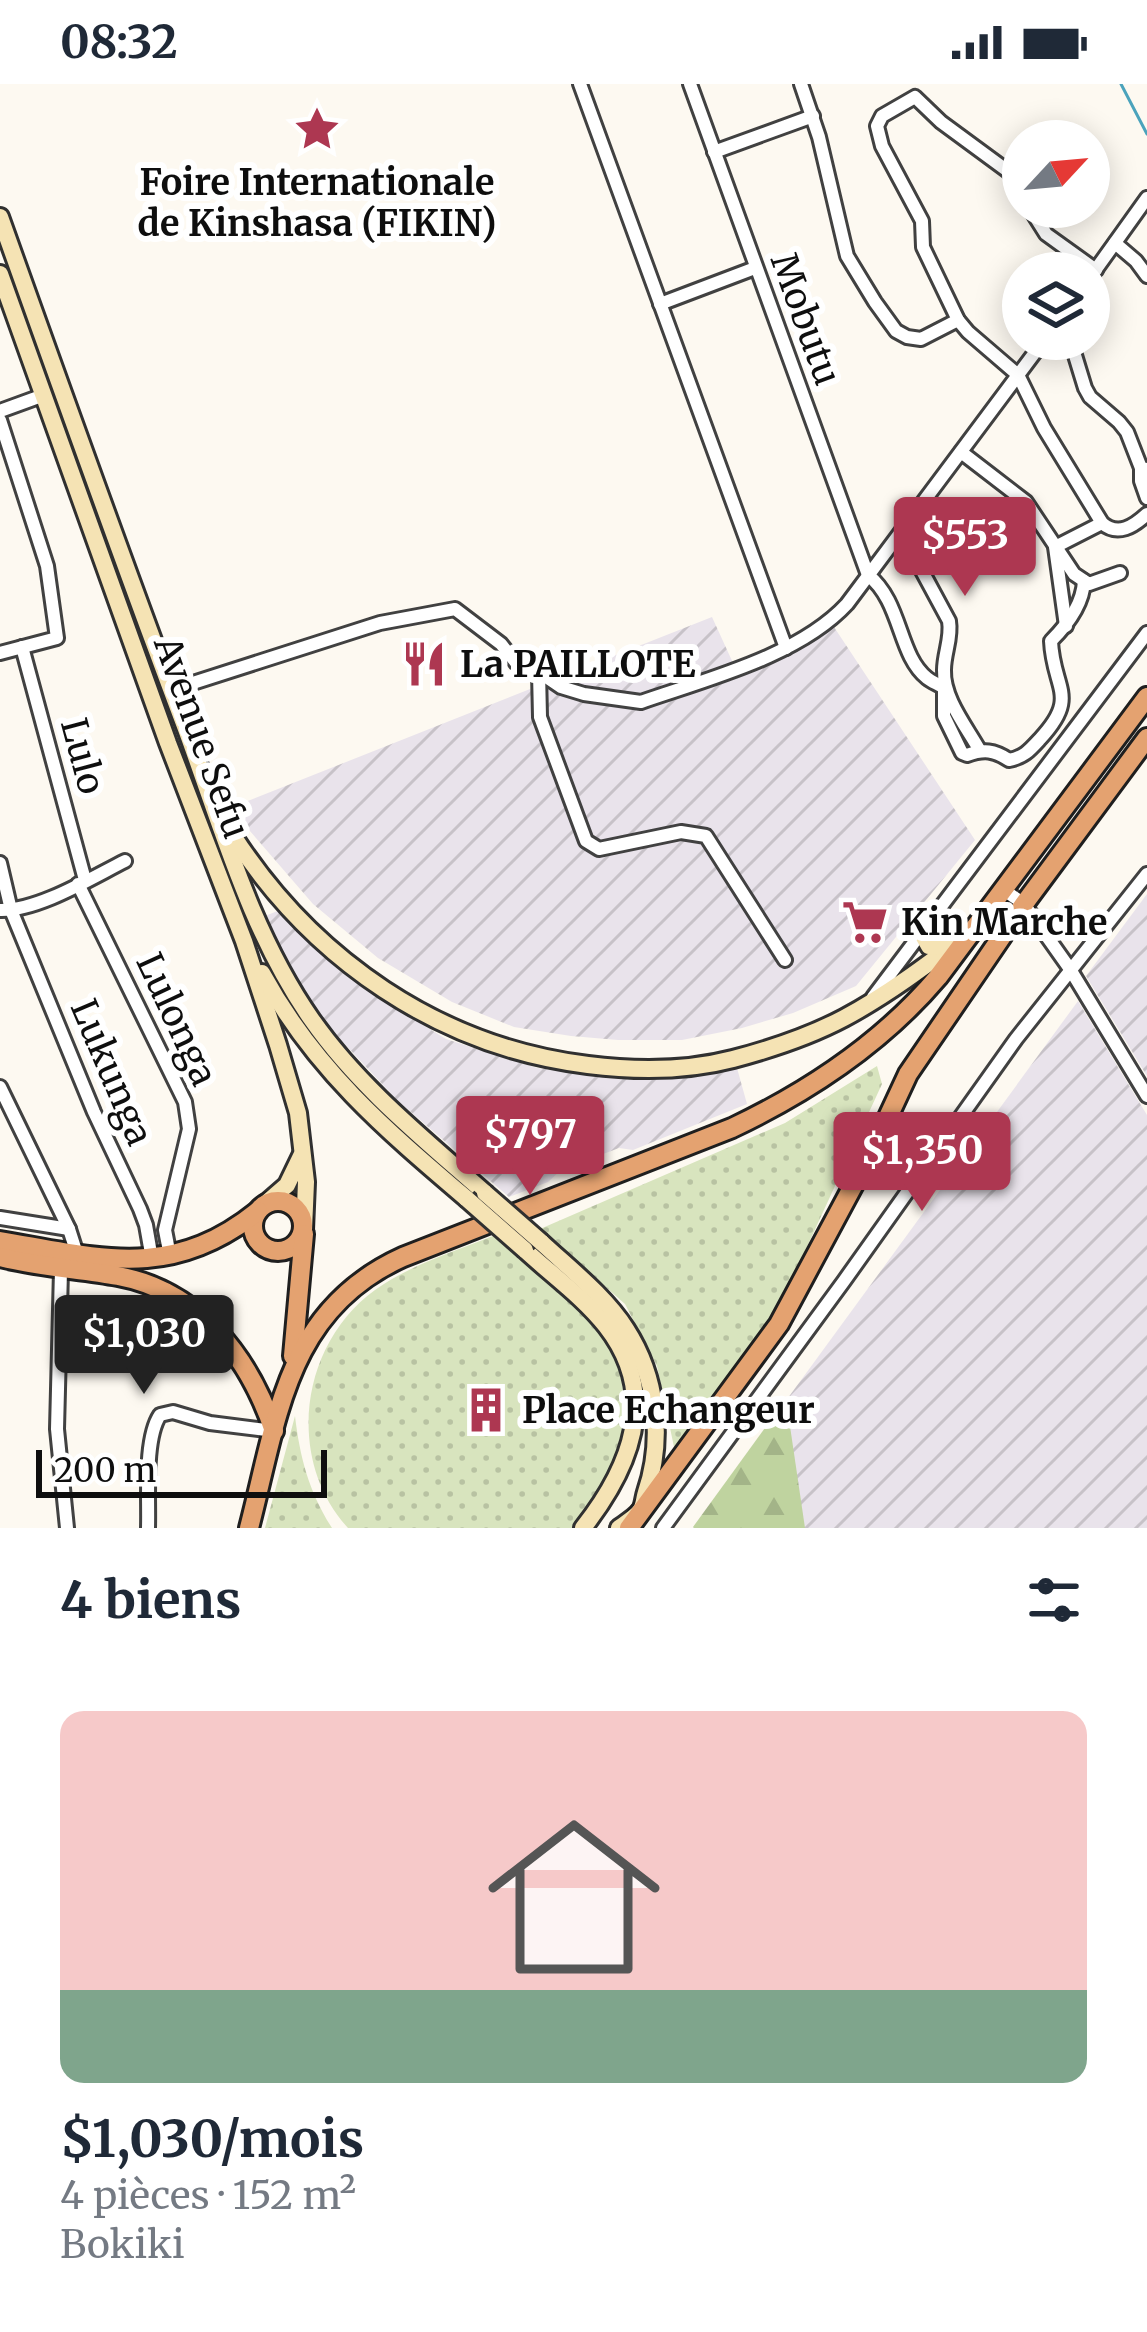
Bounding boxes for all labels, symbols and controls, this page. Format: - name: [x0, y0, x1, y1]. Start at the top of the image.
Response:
- text: 08:32: [60, 14, 178, 70]
- place icon: Foire Internationale de Kinshasa (FIKIN): [292, 104, 342, 154]
- north arrow: [1002, 120, 1110, 228]
- map controls: [1002, 120, 1110, 360]
- place label: Foire Internationale de Kinshasa (FIKIN): [138, 160, 496, 246]
- street label: Mobutu: [761, 247, 850, 391]
- button: layers: [1002, 252, 1110, 360]
- pin: $553: [894, 497, 1036, 599]
- text: $553: [921, 511, 1009, 560]
- street label: Avenue Sefu: [144, 629, 259, 844]
- restaurant icon: La PAILLOTE: [399, 639, 449, 689]
- place label: La PAILLOTE: [460, 642, 696, 687]
- street label: Lulo: [51, 713, 114, 799]
- supermarket icon: Kin Marche: [840, 897, 890, 947]
- place label: Kin Marche: [901, 900, 1107, 945]
- street label: Lulonga: [126, 946, 227, 1093]
- street label: Lukunga: [61, 993, 162, 1152]
- pin: $797: [459, 1096, 601, 1198]
- text: $797: [483, 1110, 577, 1159]
- pin: $1,350: [824, 1112, 1020, 1214]
- text: $1,350: [860, 1126, 984, 1175]
- pin: $1,030: [46, 1295, 242, 1397]
- text: $1,030: [82, 1309, 206, 1358]
- building icon: Place Echangeur: [461, 1385, 511, 1435]
- place label: Place Echangeur: [522, 1388, 815, 1433]
- scale bar: [36, 1444, 327, 1497]
- text: 200 m: [54, 1450, 156, 1491]
- icon: filters: [1021, 1567, 1087, 1633]
- text: 4 biens: [60, 1568, 241, 1632]
- icon: home: [466, 1789, 682, 2005]
- text: $1,030/mois: [60, 2107, 364, 2171]
- text: 4 pièces · 152 m²: [60, 2171, 356, 2220]
- text: Bokiki: [60, 2220, 185, 2269]

